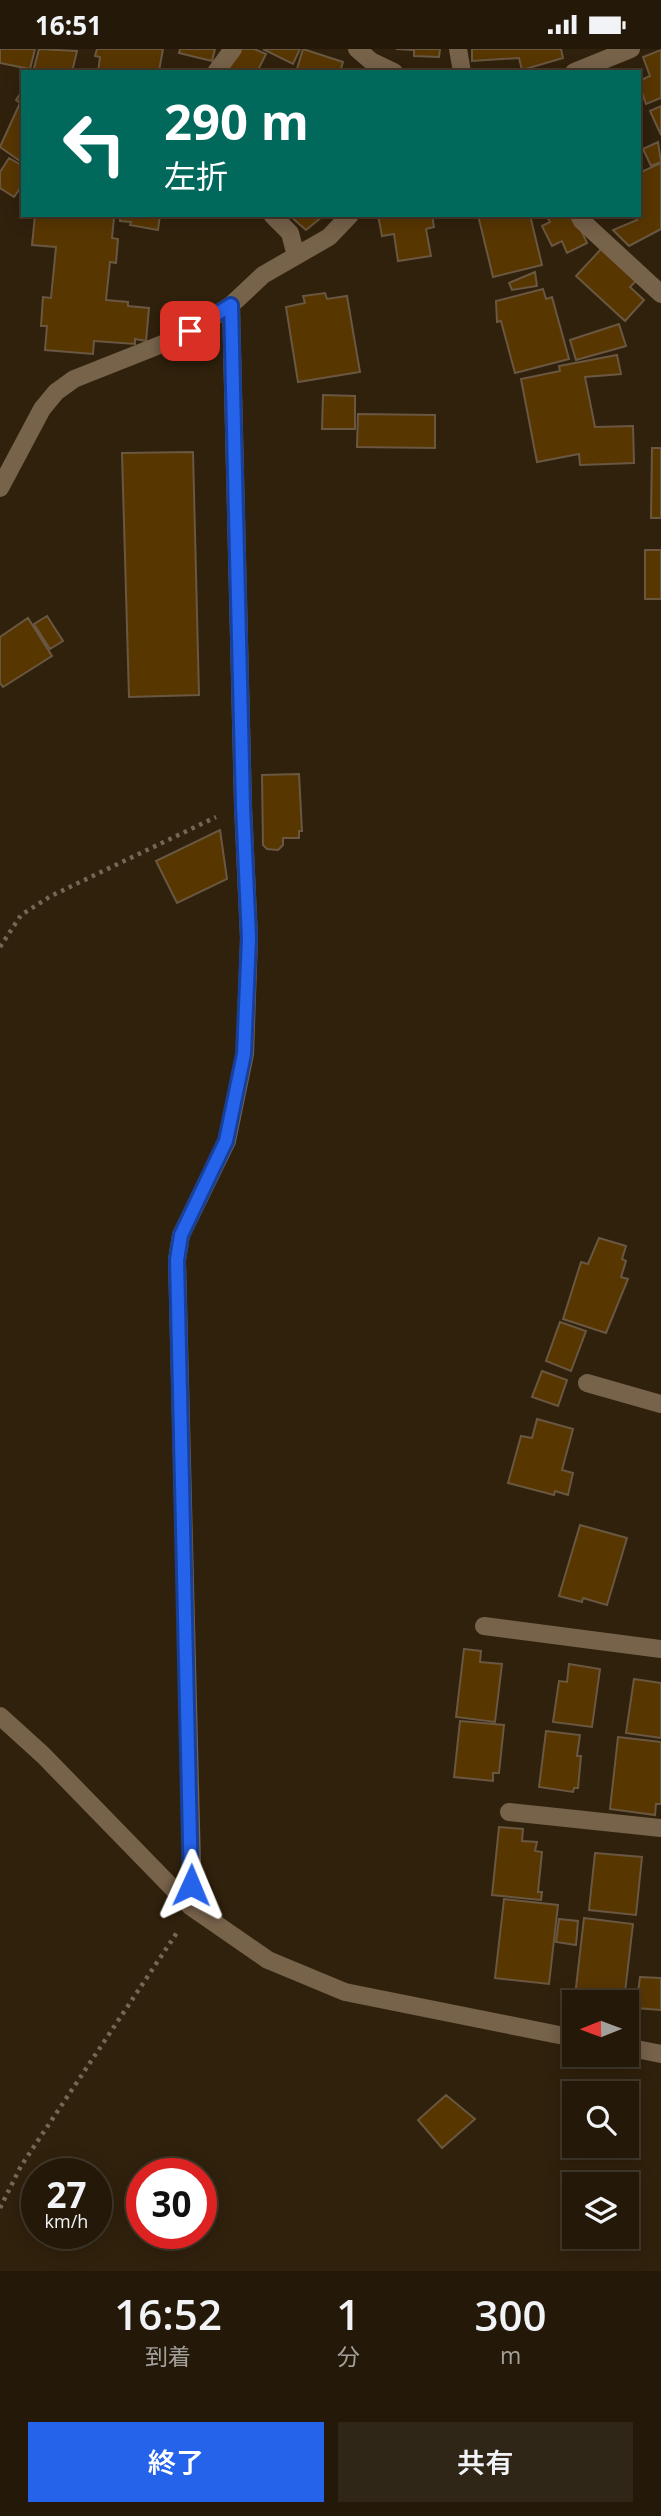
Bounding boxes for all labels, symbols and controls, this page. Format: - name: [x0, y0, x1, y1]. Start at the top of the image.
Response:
- text: 16:51: [35, 7, 102, 43]
- text: 290 m: [164, 88, 309, 154]
- icon: left: [49, 98, 140, 189]
- text: 左折: [164, 154, 228, 197]
- pin: [160, 301, 220, 361]
- icon: arrive: [171, 312, 209, 350]
- position arrow: [154, 1848, 228, 1922]
- north arrow: [562, 1990, 639, 2067]
- map controls: [562, 1990, 639, 2249]
- button: search: [562, 2081, 639, 2158]
- speed limit sign: 30: [126, 2158, 217, 2249]
- text: 27: [46, 2171, 87, 2218]
- button: layers: [562, 2172, 639, 2249]
- text: km/h: [45, 2209, 88, 2233]
- text: 16:52: [114, 2285, 222, 2342]
- text: 1: [336, 2285, 360, 2342]
- text: 300: [475, 2286, 547, 2343]
- text: m: [500, 2339, 521, 2371]
- text: 到着: [145, 2340, 191, 2372]
- text: 分: [337, 2340, 360, 2372]
- button: 終了: [28, 2422, 324, 2502]
- button: 共有: [338, 2422, 633, 2502]

